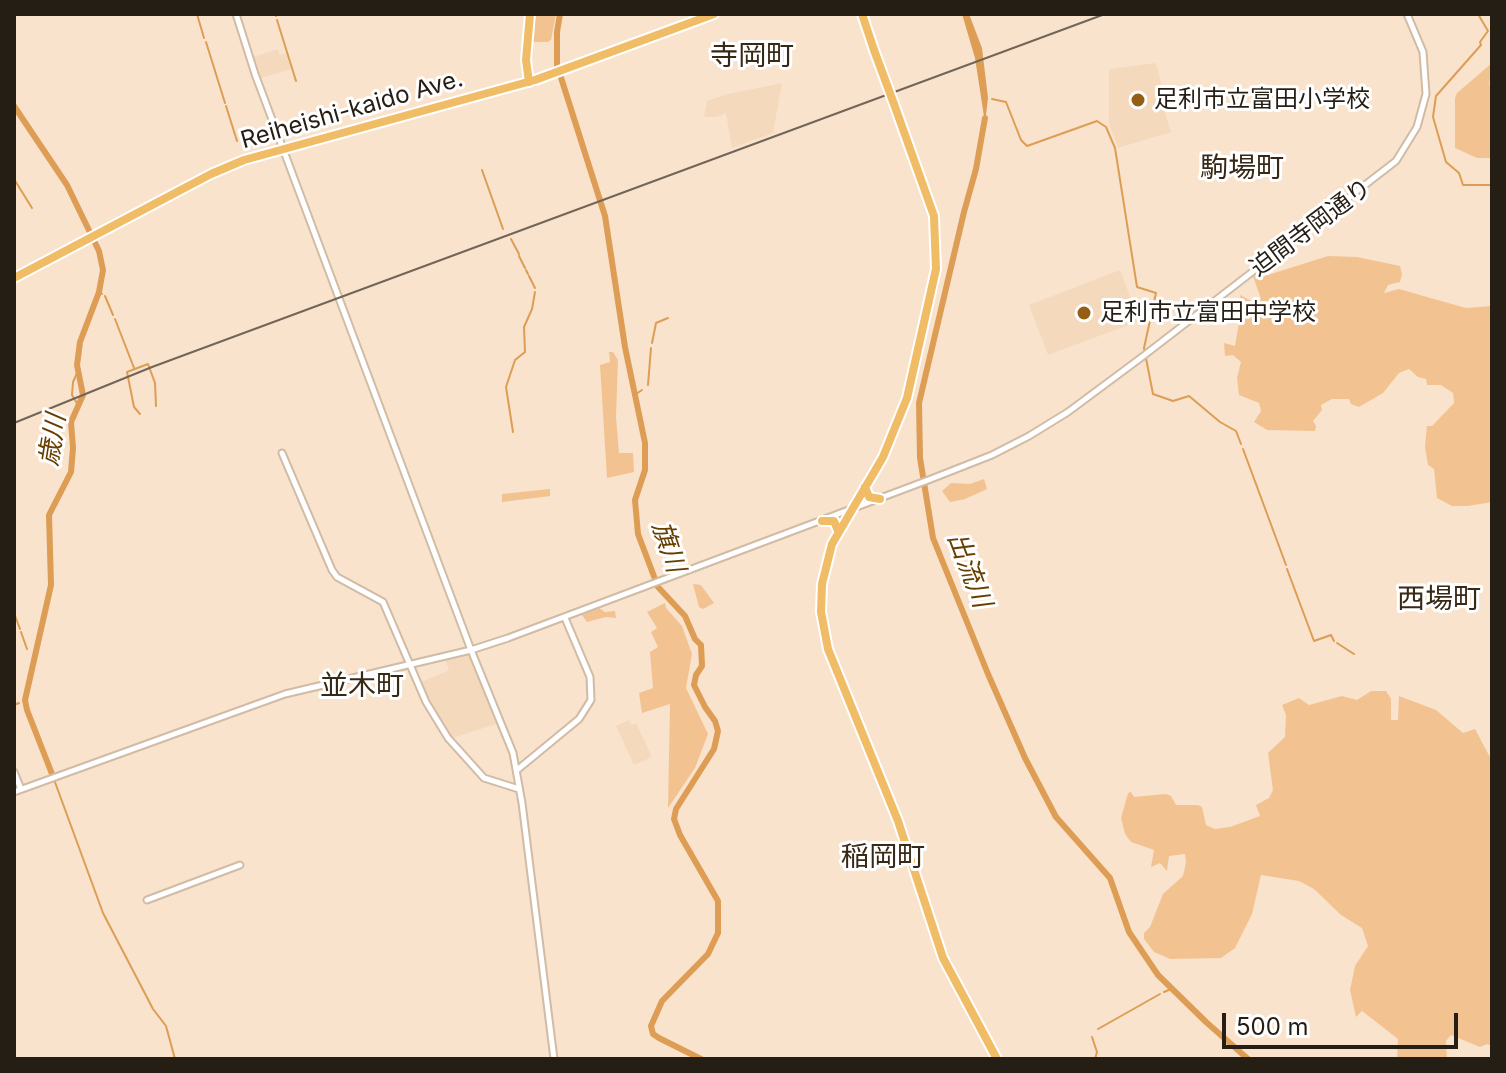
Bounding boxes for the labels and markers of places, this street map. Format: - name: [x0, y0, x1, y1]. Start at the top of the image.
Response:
- place label: 足利市立富田小学校: [1154, 86, 1370, 114]
- marker: 足利市立富田小学校: [1129, 91, 1147, 109]
- place label: 足利市立富田中学校: [1100, 299, 1316, 327]
- marker: 足利市立富田中学校: [1075, 304, 1093, 322]

